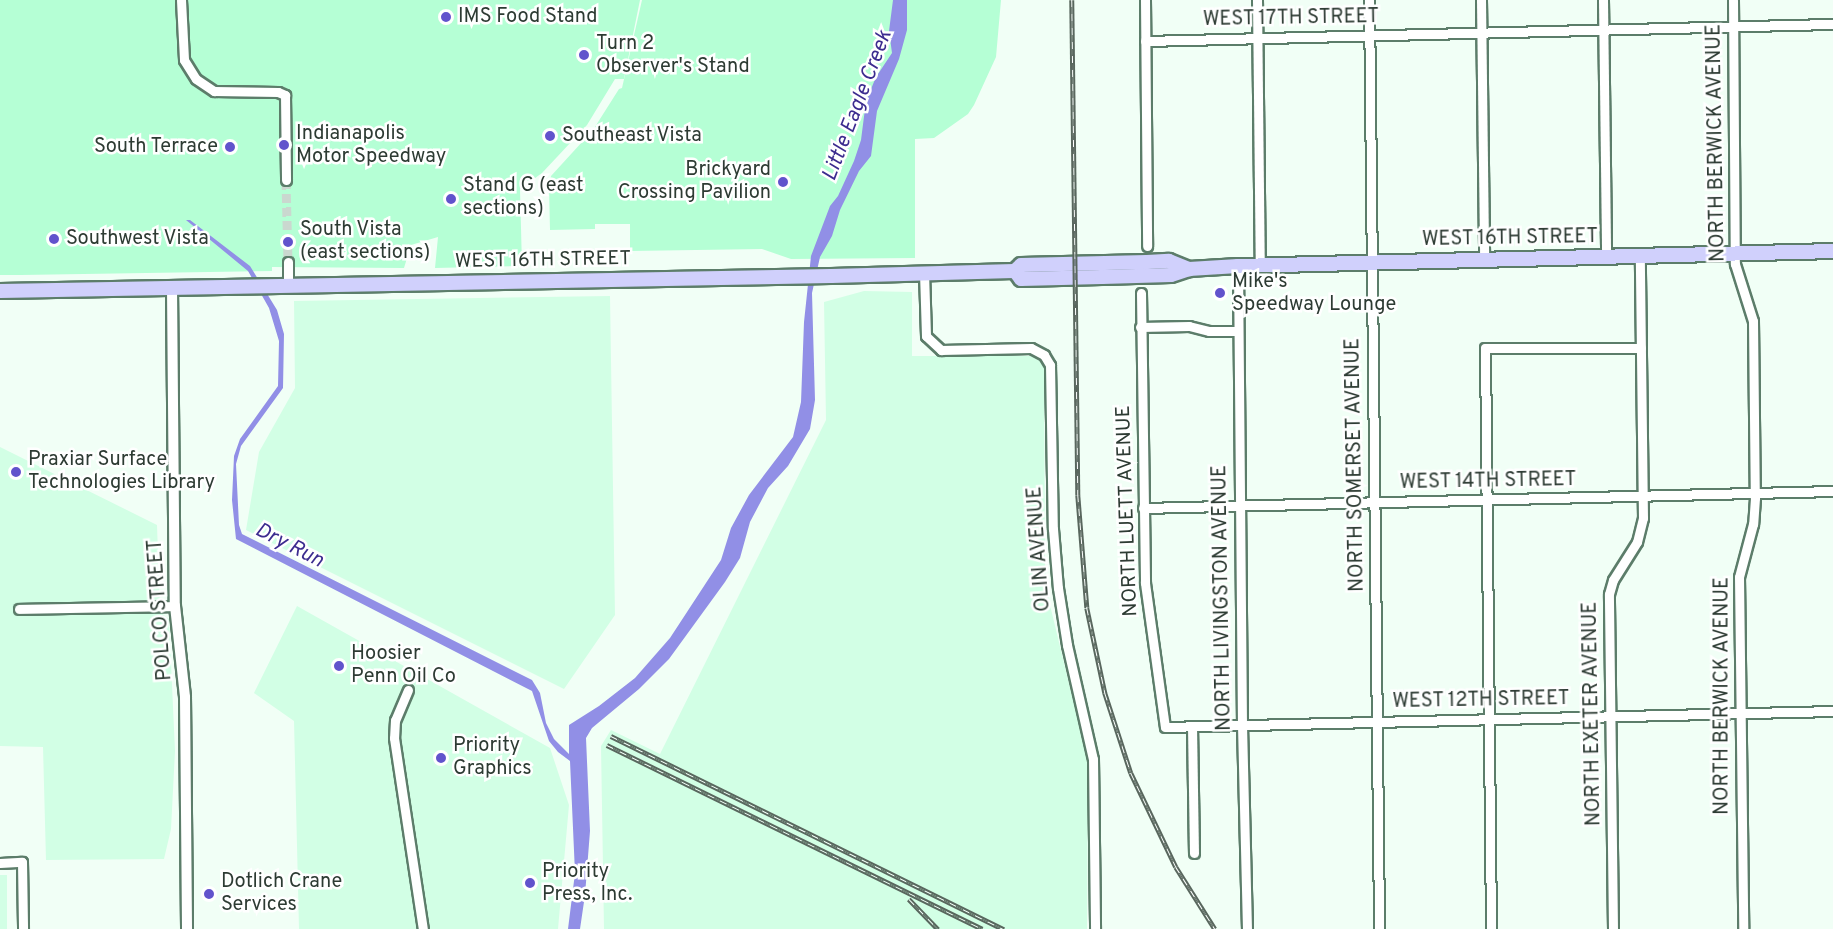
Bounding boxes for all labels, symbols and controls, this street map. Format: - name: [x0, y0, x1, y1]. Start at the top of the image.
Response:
- place label: IMS Food Stand: [458, 5, 598, 29]
- street label: WEST 17TH STREET: [1202, 5, 1380, 33]
- marker: IMS Food Stand: [439, 10, 453, 24]
- street label: NORTH BERWICK AVENUE: [1703, 23, 1731, 263]
- water label: Little Eagle Creek: [818, 27, 898, 185]
- place label: Turn 2 Observer's Stand: [596, 32, 750, 79]
- marker: Turn 2 Observer's Stand: [577, 48, 591, 62]
- place label: Indianapolis Motor Speedway: [296, 122, 446, 169]
- place label: Southeast Vista: [562, 124, 703, 148]
- marker: Southeast Vista: [543, 129, 557, 143]
- place label: South Terrace: [93, 135, 218, 159]
- marker: Indianapolis Motor Speedway: [277, 138, 291, 152]
- marker: South Terrace: [223, 140, 237, 154]
- place label: Brickyard Crossing Pavilion: [618, 158, 771, 205]
- place label: Stand G (east sections): [463, 175, 584, 222]
- marker: Brickyard Crossing Pavilion: [776, 175, 790, 189]
- marker: Stand G (east sections): [444, 192, 458, 206]
- place label: South Vista (east sections): [300, 219, 430, 266]
- street label: WEST 16TH STREET: [1421, 225, 1599, 253]
- place label: Southwest Vista: [66, 227, 210, 251]
- marker: Southwest Vista: [47, 232, 61, 246]
- marker: South Vista (east sections): [281, 235, 295, 249]
- street label: WEST 16TH STREET: [454, 247, 632, 275]
- place label: Mike's Speedway Lounge: [1232, 270, 1396, 317]
- marker: Mike's Speedway Lounge: [1213, 286, 1227, 300]
- street label: NORTH SOMERSET AVENUE: [1342, 337, 1370, 593]
- street label: NORTH LUETT AVENUE: [1112, 404, 1144, 618]
- place label: Praxiar Surface Technologies Library: [28, 448, 215, 495]
- street label: NORTH LIVINGSTON AVENUE: [1209, 464, 1237, 732]
- marker: Praxiar Surface Technologies Library: [9, 465, 23, 479]
- street label: WEST 14TH STREET: [1399, 468, 1577, 496]
- street label: OLIN AVENUE: [1024, 485, 1056, 613]
- water label: Dry Run: [250, 518, 328, 574]
- street label: POLCO STREET: [144, 538, 178, 682]
- street label: NORTH BERWICK AVENUE: [1711, 577, 1735, 815]
- street label: NORTH EXETER AVENUE: [1579, 601, 1607, 827]
- place label: Hoosier Penn Oil Co: [351, 642, 456, 689]
- marker: Hoosier Penn Oil Co: [332, 659, 346, 673]
- street label: WEST 12TH STREET: [1392, 687, 1570, 715]
- place label: Priority Graphics: [453, 734, 532, 781]
- marker: Priority Graphics: [434, 751, 448, 765]
- place label: Priority Press, Inc.: [542, 860, 632, 907]
- place label: Dotlich Crane Services: [221, 870, 342, 917]
- marker: Priority Press, Inc.: [523, 876, 537, 890]
- marker: Dotlich Crane Services: [202, 887, 216, 901]

